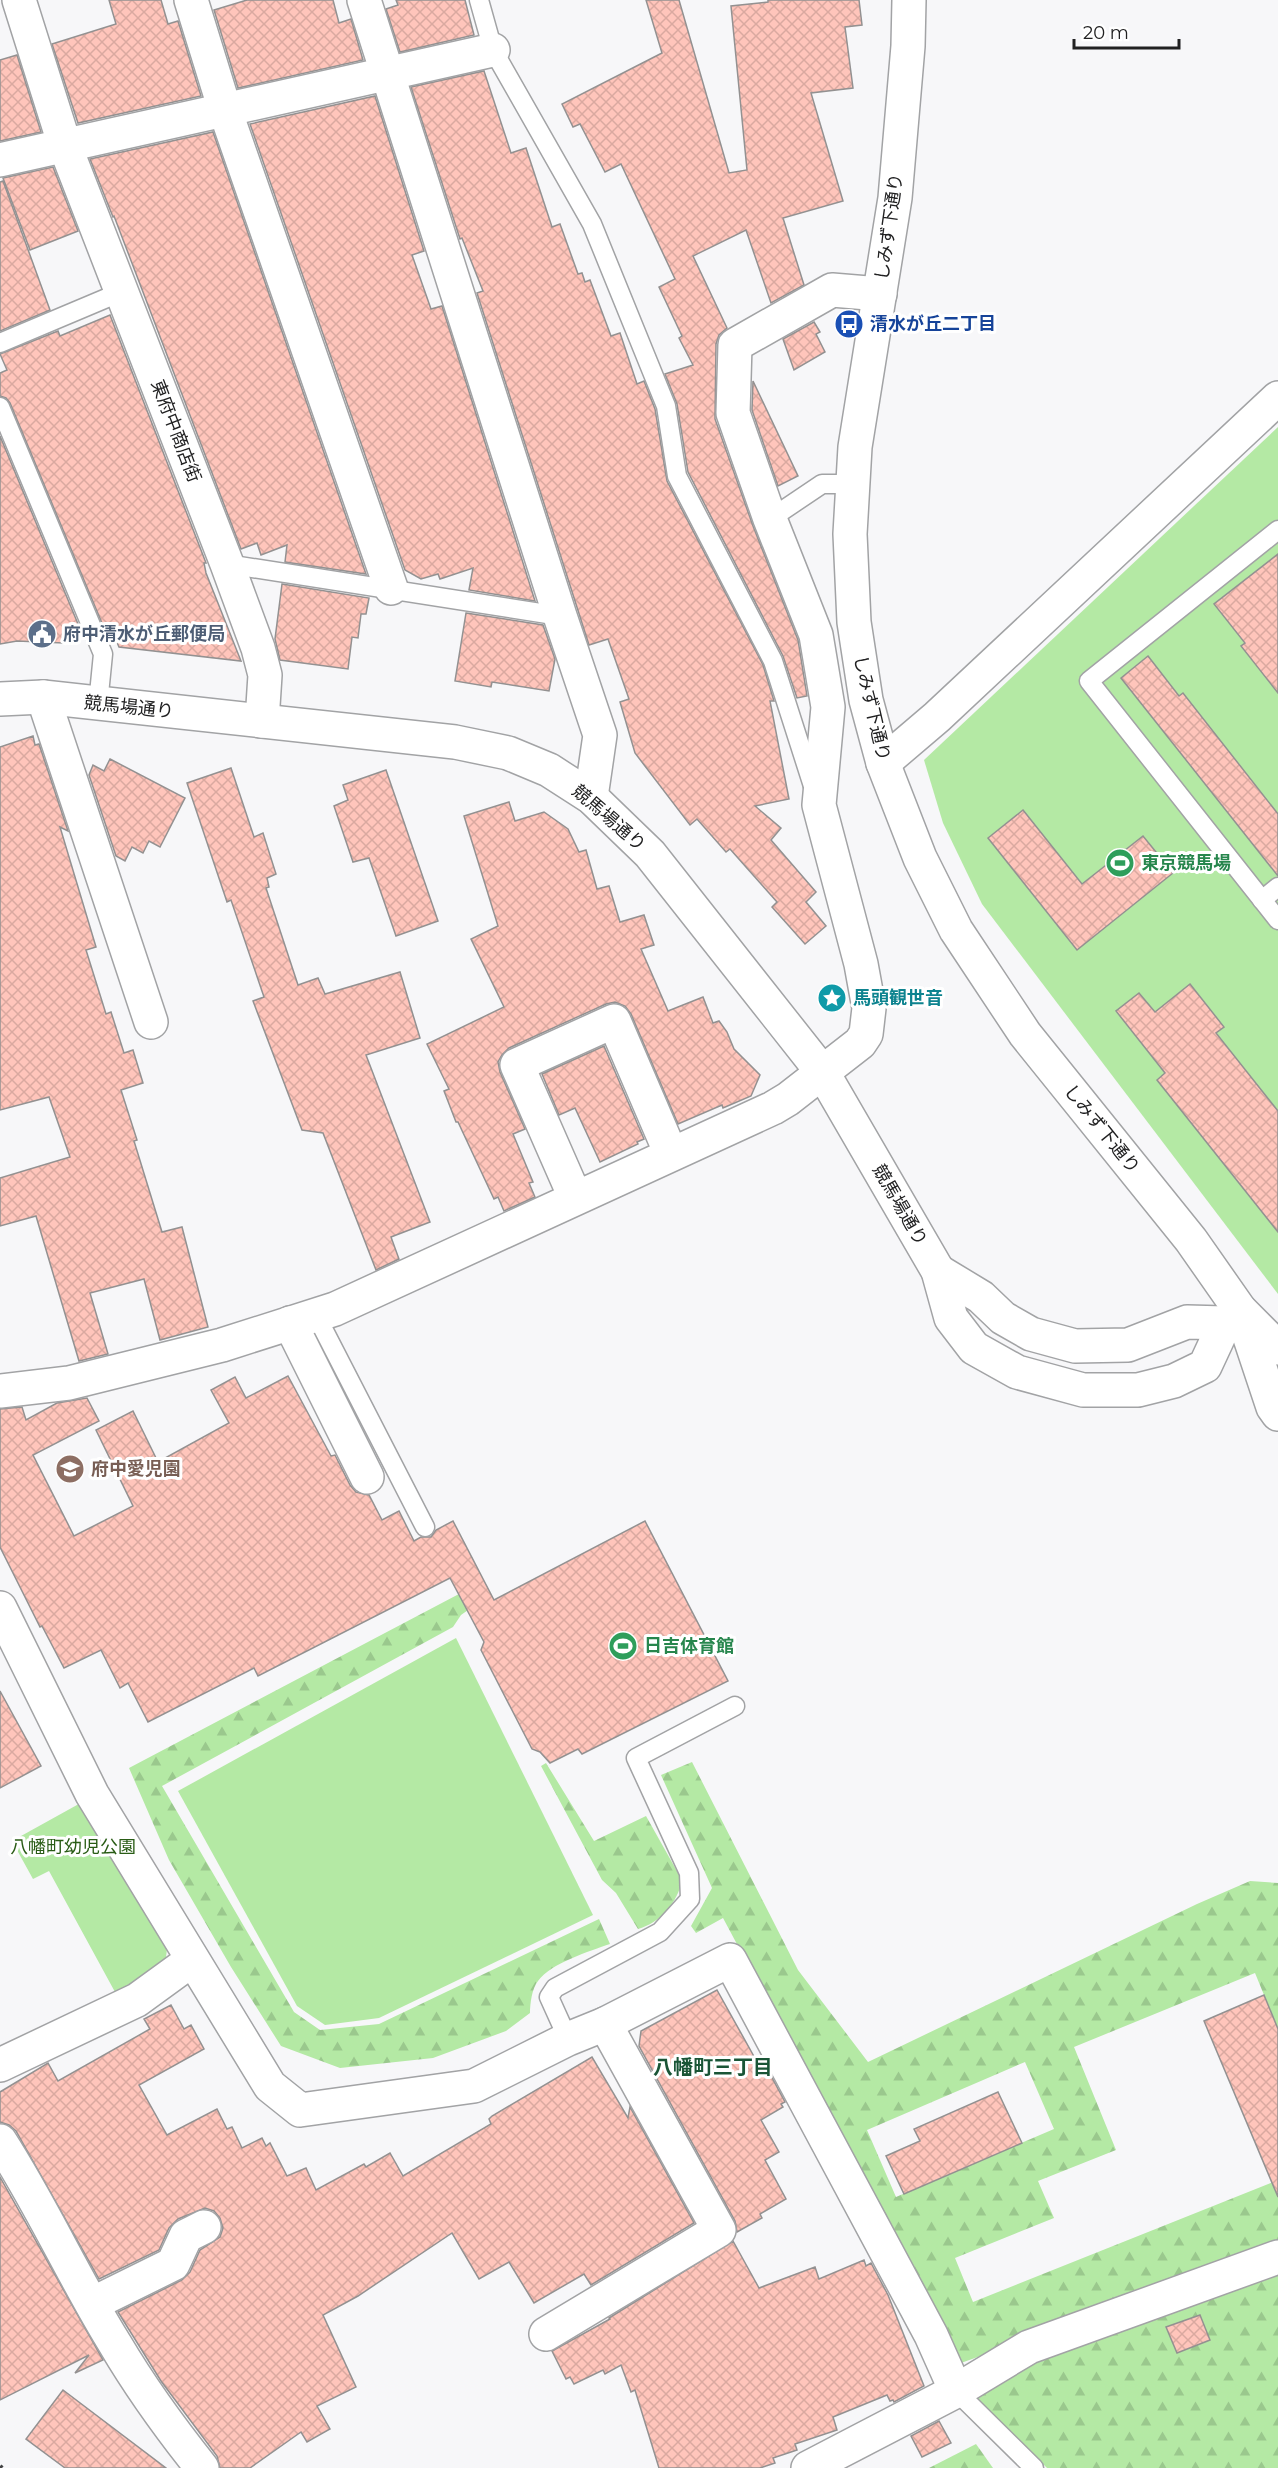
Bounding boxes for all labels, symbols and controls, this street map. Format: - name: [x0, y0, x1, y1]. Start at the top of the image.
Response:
- scale bar: [1074, 12, 1179, 50]
- text: 20 m: [1083, 22, 1129, 44]
- street label: しみず下通り: [871, 172, 907, 282]
- bus stop icon: 清水が丘二丁目: [833, 308, 865, 340]
- place label: 清水が丘二丁目: [870, 313, 996, 335]
- street label: 東府中商店街: [146, 377, 206, 485]
- public building icon: 府中清水が丘郵便局: [26, 618, 58, 650]
- place label: 府中清水が丘郵便局: [63, 623, 225, 645]
- street label: しみず下通り: [849, 653, 895, 763]
- street label: 競馬場通り: [83, 691, 175, 723]
- street label: 競馬場通り: [568, 780, 650, 856]
- sports icon: 東京競馬場: [1104, 847, 1136, 879]
- place label: 東京競馬場: [1141, 852, 1231, 874]
- place icon: 馬頭観世音: [816, 982, 848, 1014]
- place label: 馬頭観世音: [853, 987, 943, 1009]
- street label: しみず下通り: [1059, 1080, 1145, 1178]
- street label: 競馬場通り: [868, 1161, 932, 1249]
- school or university icon: 府中愛児園: [54, 1453, 86, 1485]
- place label: 府中愛児園: [91, 1458, 181, 1480]
- sports icon: 日吉体育館: [607, 1630, 639, 1662]
- place label: 日吉体育館: [644, 1635, 734, 1657]
- park label: 八幡町幼児公園: [10, 1836, 136, 1858]
- district label: 八幡町三丁目: [653, 2055, 773, 2079]

